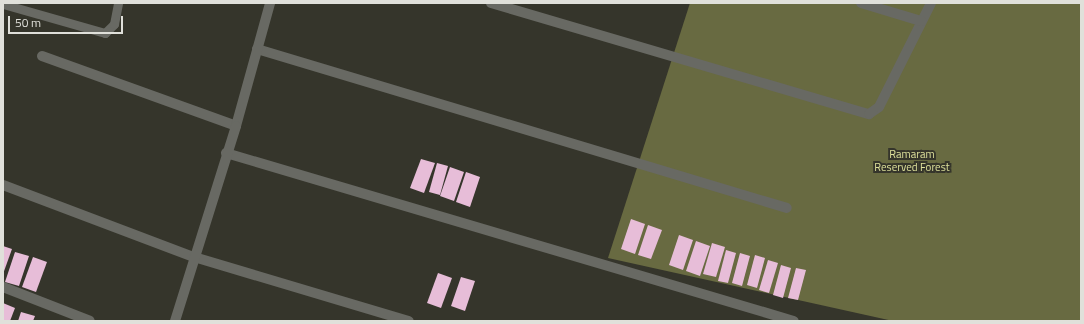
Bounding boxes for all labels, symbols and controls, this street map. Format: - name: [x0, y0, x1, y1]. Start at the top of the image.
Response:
- scale bar: [10, 8, 125, 34]
- text: 50 m: [15, 13, 41, 32]
- park label: Ramaram Reserved Forest: [874, 148, 950, 174]

